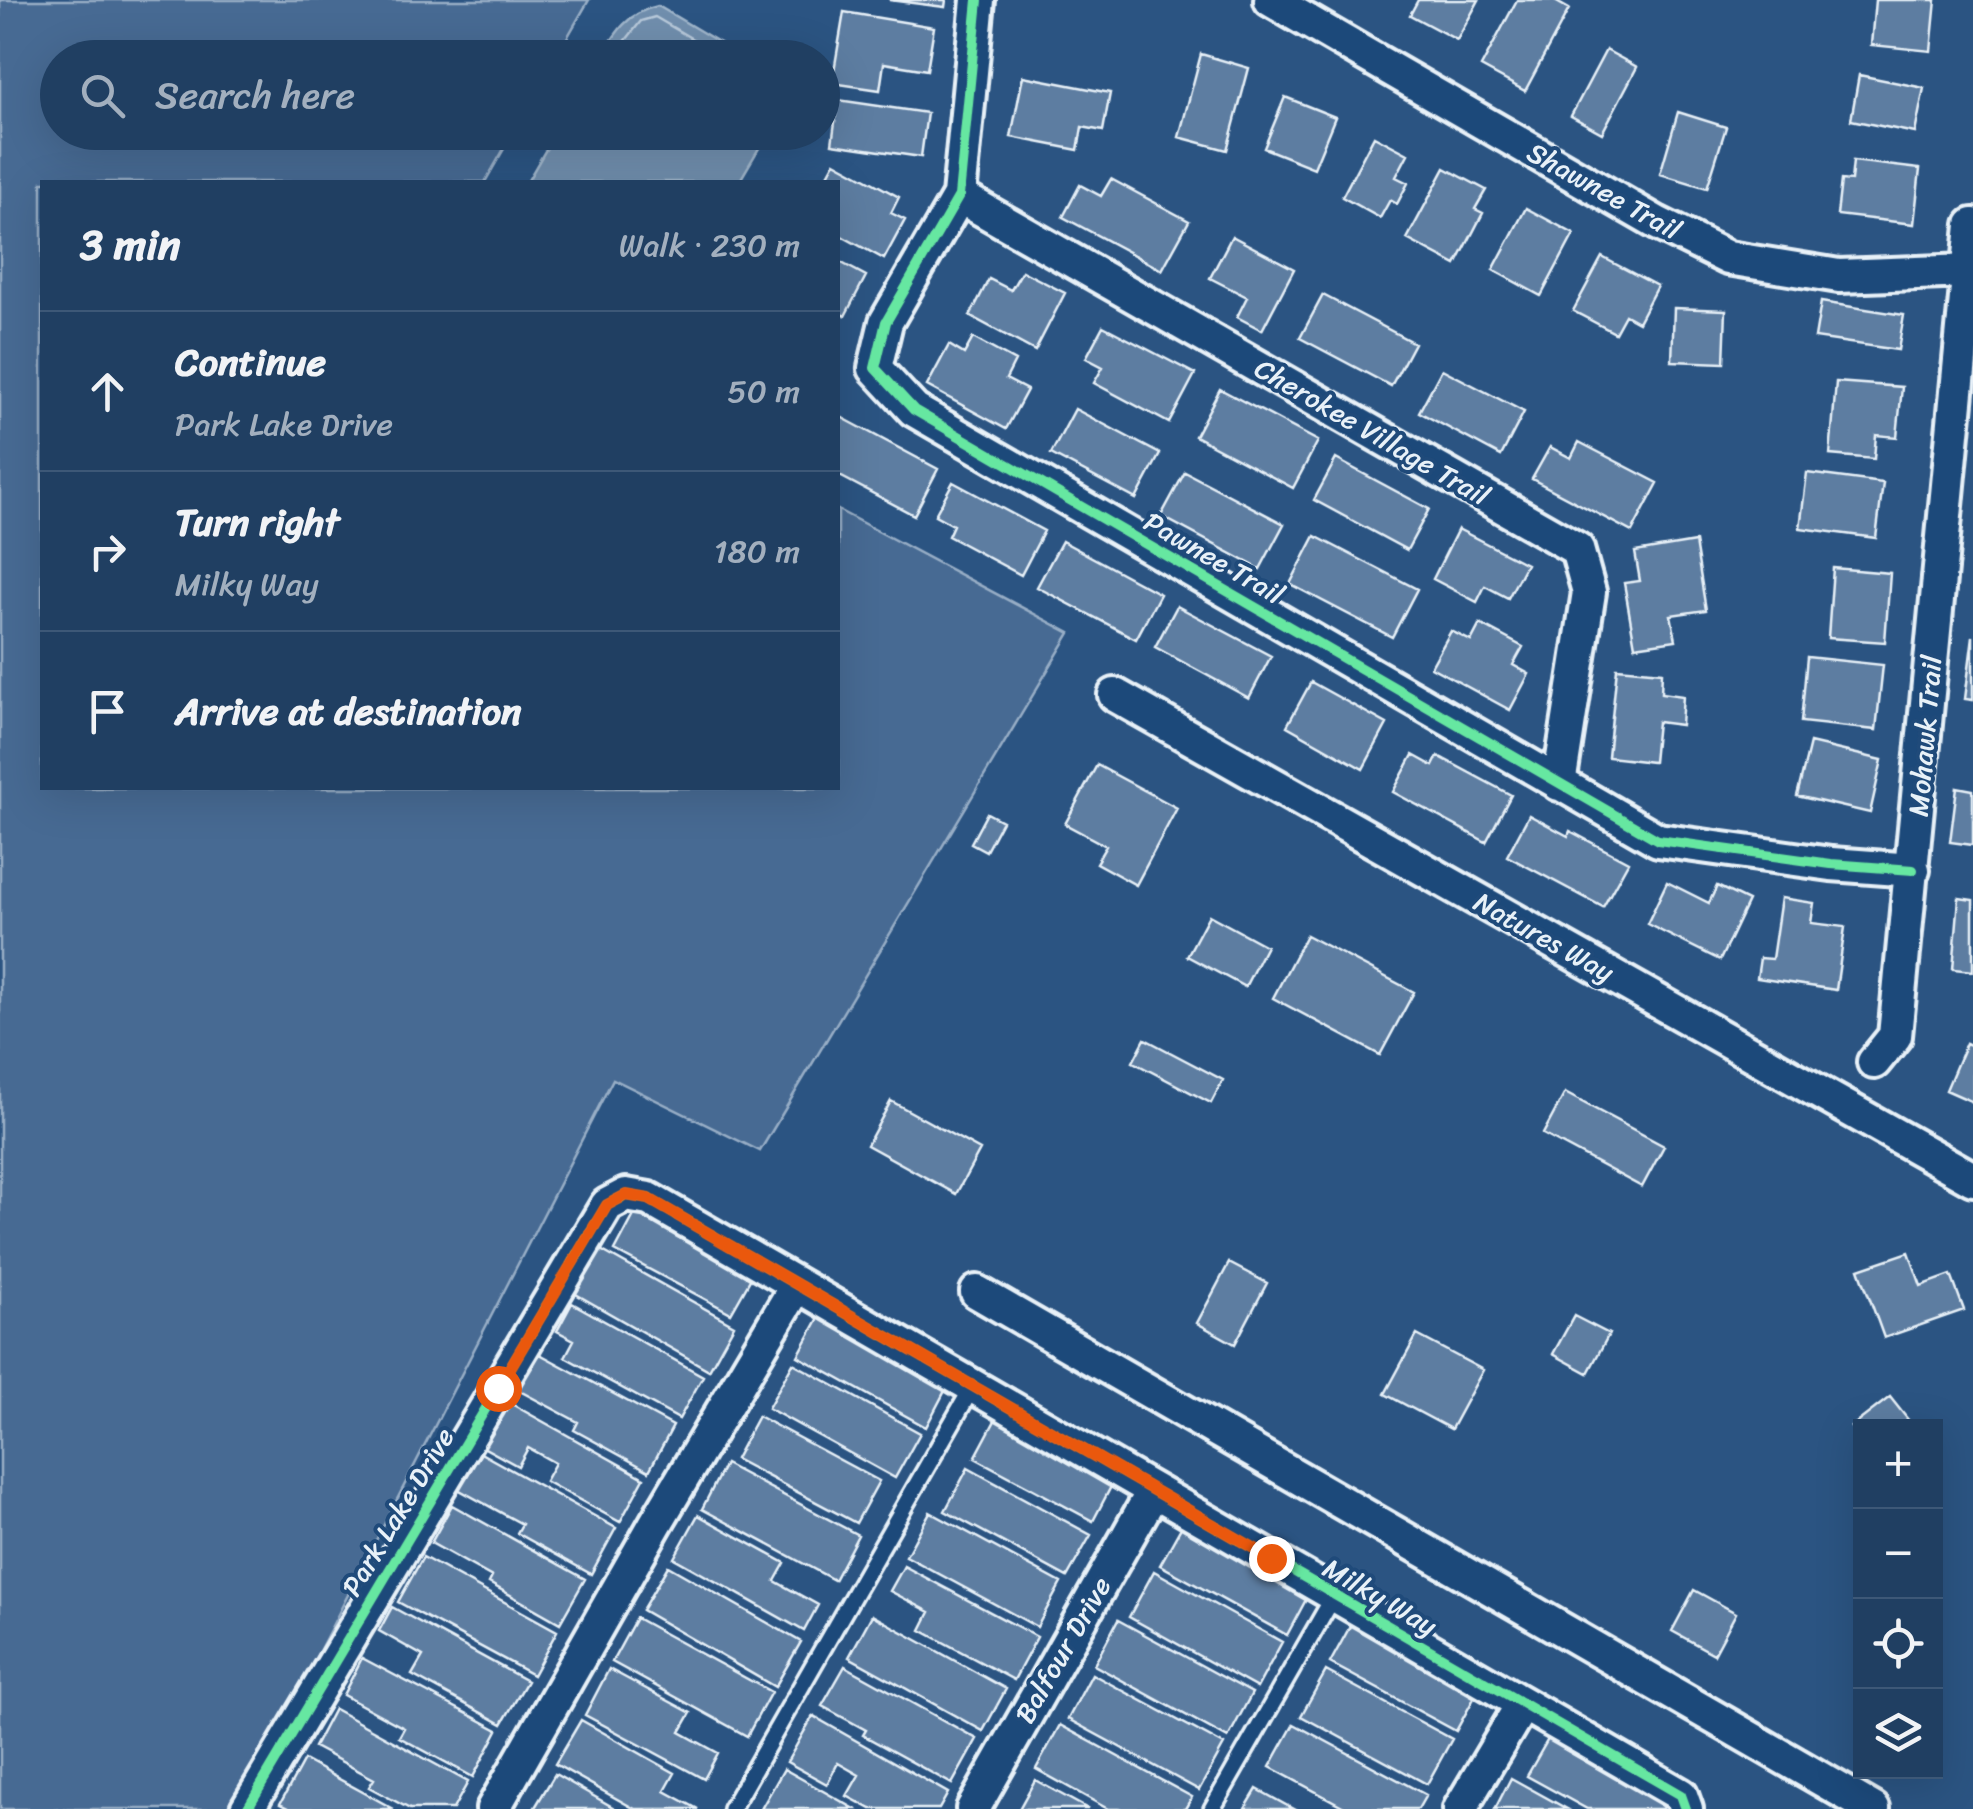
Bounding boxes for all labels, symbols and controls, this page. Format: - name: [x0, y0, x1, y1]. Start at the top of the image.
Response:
- search box: [40, 40, 840, 150]
- text: Search here: [155, 62, 355, 129]
- icon: search: [75, 68, 130, 123]
- street label: Shawnee Trail: [1518, 128, 1691, 254]
- text: 3 min: [80, 208, 180, 282]
- text: Walk · 230 m: [619, 217, 800, 274]
- text: Continue: [175, 329, 326, 396]
- street label: Cherokee Village Trail: [1245, 345, 1500, 520]
- text: 50 m: [727, 363, 800, 420]
- icon: ahead: [80, 364, 135, 419]
- text: Park Lake Drive: [175, 396, 393, 453]
- text: Turn right: [175, 489, 340, 556]
- street label: Pawnee Trail: [1134, 498, 1295, 619]
- text: 180 m: [714, 523, 800, 580]
- icon: right: [80, 524, 135, 579]
- text: Milky Way: [175, 556, 319, 613]
- street label: Mohawk Trail: [1894, 652, 1957, 819]
- text: Arrive at destination: [175, 678, 522, 745]
- icon: arrive: [80, 684, 135, 739]
- street label: Natures Way: [1465, 878, 1624, 996]
- route start: [476, 1366, 522, 1412]
- street label: Park Lake Drive: [328, 1418, 468, 1606]
- map controls: [1853, 1419, 1943, 1779]
- button: +: [1853, 1419, 1943, 1509]
- button: −: [1853, 1509, 1943, 1599]
- route end: [1249, 1536, 1295, 1582]
- street label: Milky Way: [1313, 1544, 1447, 1650]
- street label: Balfour Drive: [1001, 1567, 1125, 1733]
- button: locate: [1853, 1599, 1943, 1689]
- button: layers: [1853, 1689, 1943, 1779]

